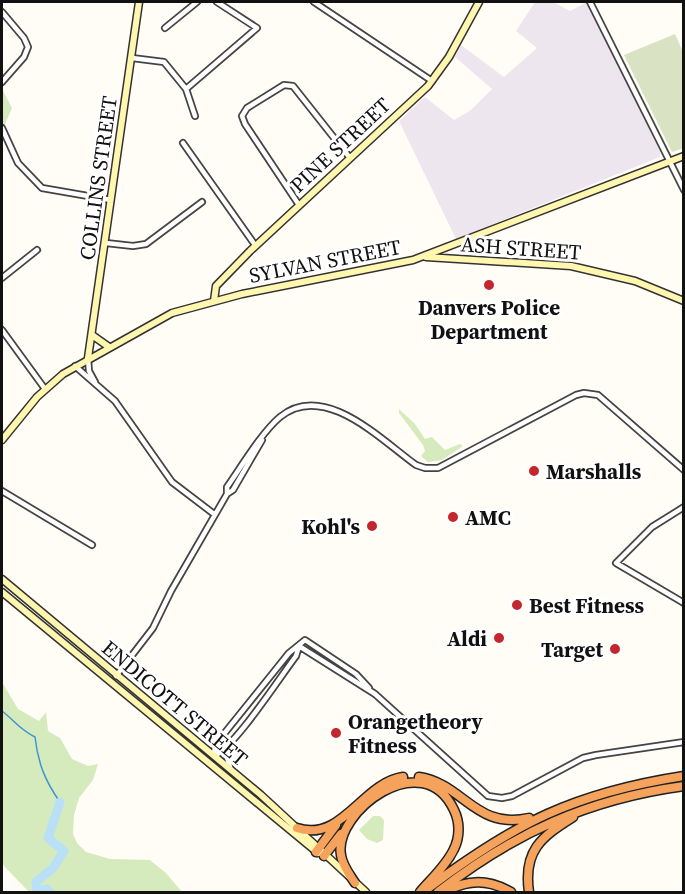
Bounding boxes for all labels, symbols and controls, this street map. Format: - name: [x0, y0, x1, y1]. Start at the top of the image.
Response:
- street label: PINE STREET: [283, 91, 397, 199]
- street label: COLLINS STREET: [72, 94, 124, 262]
- street label: ASH STREET: [460, 229, 583, 267]
- street label: SYLVAN STREET: [247, 232, 404, 290]
- marker: Danvers Police Department: [482, 278, 496, 292]
- place label: Danvers Police Department: [418, 293, 560, 346]
- place label: Marshalls: [546, 457, 642, 486]
- marker: Marshalls: [527, 464, 541, 478]
- place label: AMC: [465, 503, 511, 532]
- marker: AMC: [446, 510, 460, 524]
- place label: Kohl's: [301, 512, 360, 541]
- marker: Kohl's: [365, 519, 379, 533]
- place label: Best Fitness: [529, 591, 645, 620]
- marker: Best Fitness: [510, 598, 524, 612]
- place label: Aldi: [447, 624, 487, 653]
- marker: Aldi: [492, 631, 506, 645]
- street label: ENDICOTT STREET: [96, 633, 254, 773]
- place label: Target: [541, 635, 603, 664]
- marker: Target: [608, 642, 622, 656]
- place label: Orangetheory Fitness: [348, 707, 483, 760]
- marker: Orangetheory Fitness: [329, 726, 343, 740]

